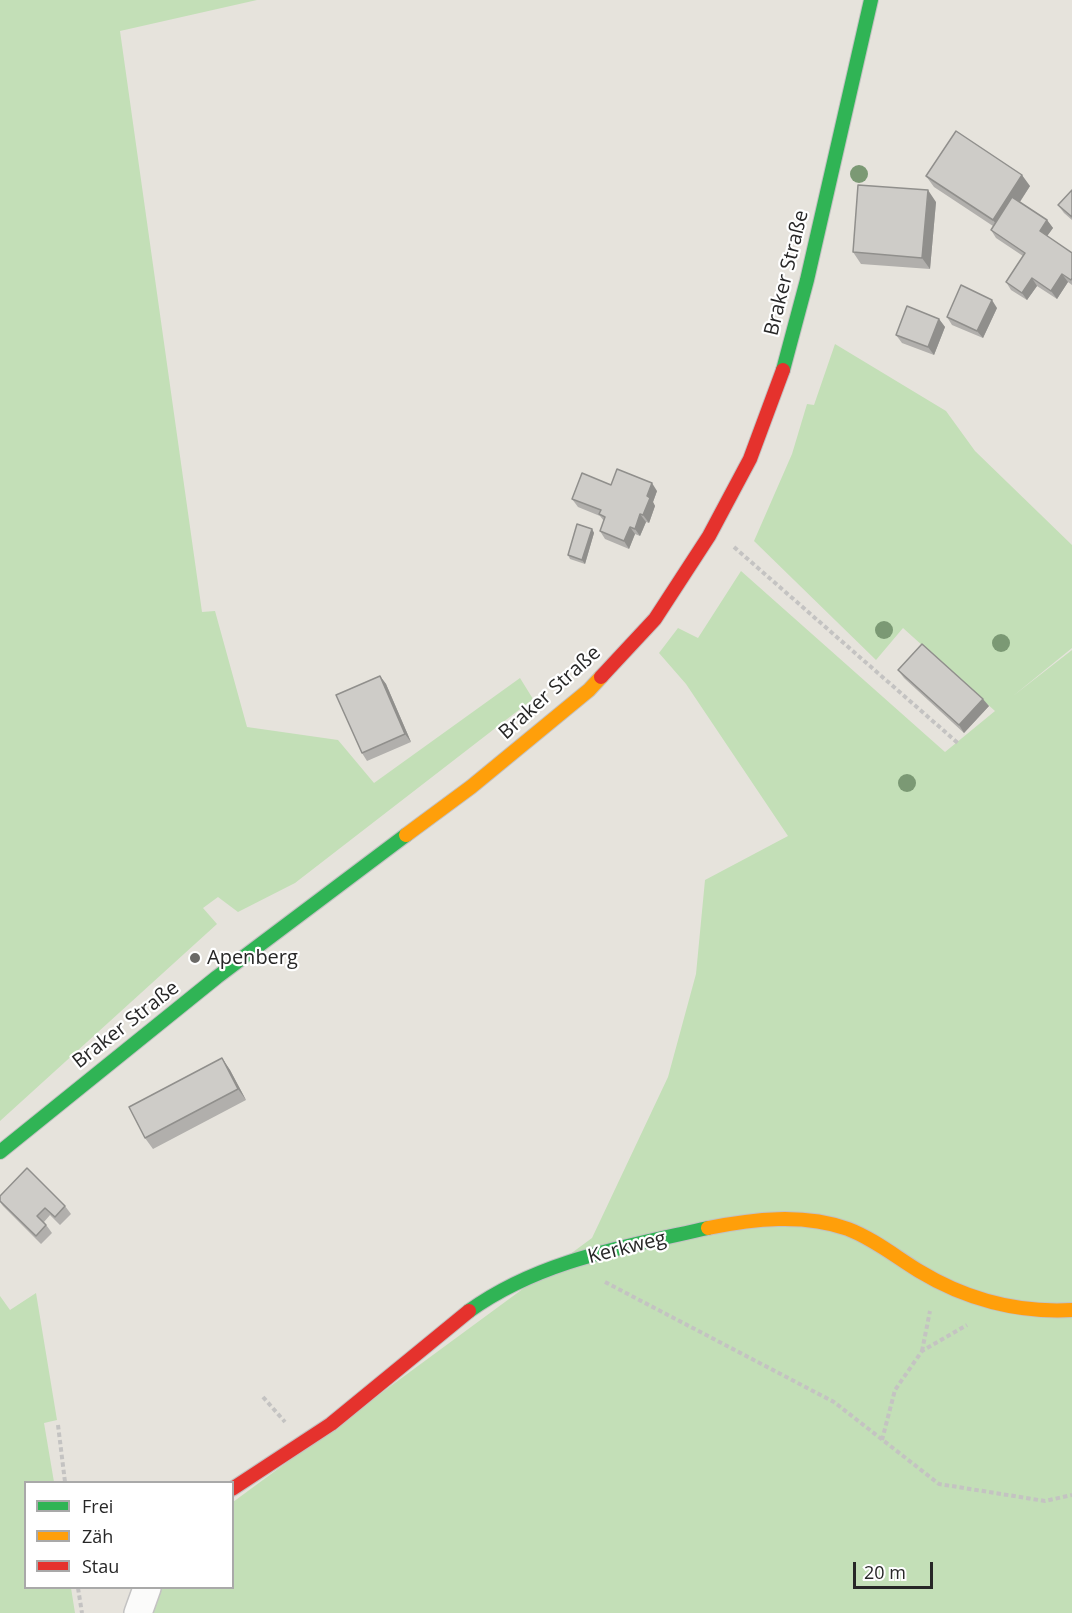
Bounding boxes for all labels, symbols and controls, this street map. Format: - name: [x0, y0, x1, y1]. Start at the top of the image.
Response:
- street label: Braker Straße: [760, 208, 814, 338]
- street label: Braker Straße: [494, 641, 606, 745]
- place label: Apenberg: [207, 946, 298, 970]
- marker: Apenberg: [188, 951, 202, 965]
- street label: Braker Straße: [68, 976, 184, 1074]
- street label: Kerkweg: [585, 1227, 669, 1269]
- legend: [24, 1481, 234, 1589]
- text: Frei: [82, 1494, 113, 1518]
- text: Zäh: [82, 1524, 113, 1548]
- scale bar: [856, 1550, 936, 1588]
- text: Stau: [82, 1554, 119, 1578]
- text: 20 m: [864, 1560, 906, 1584]

